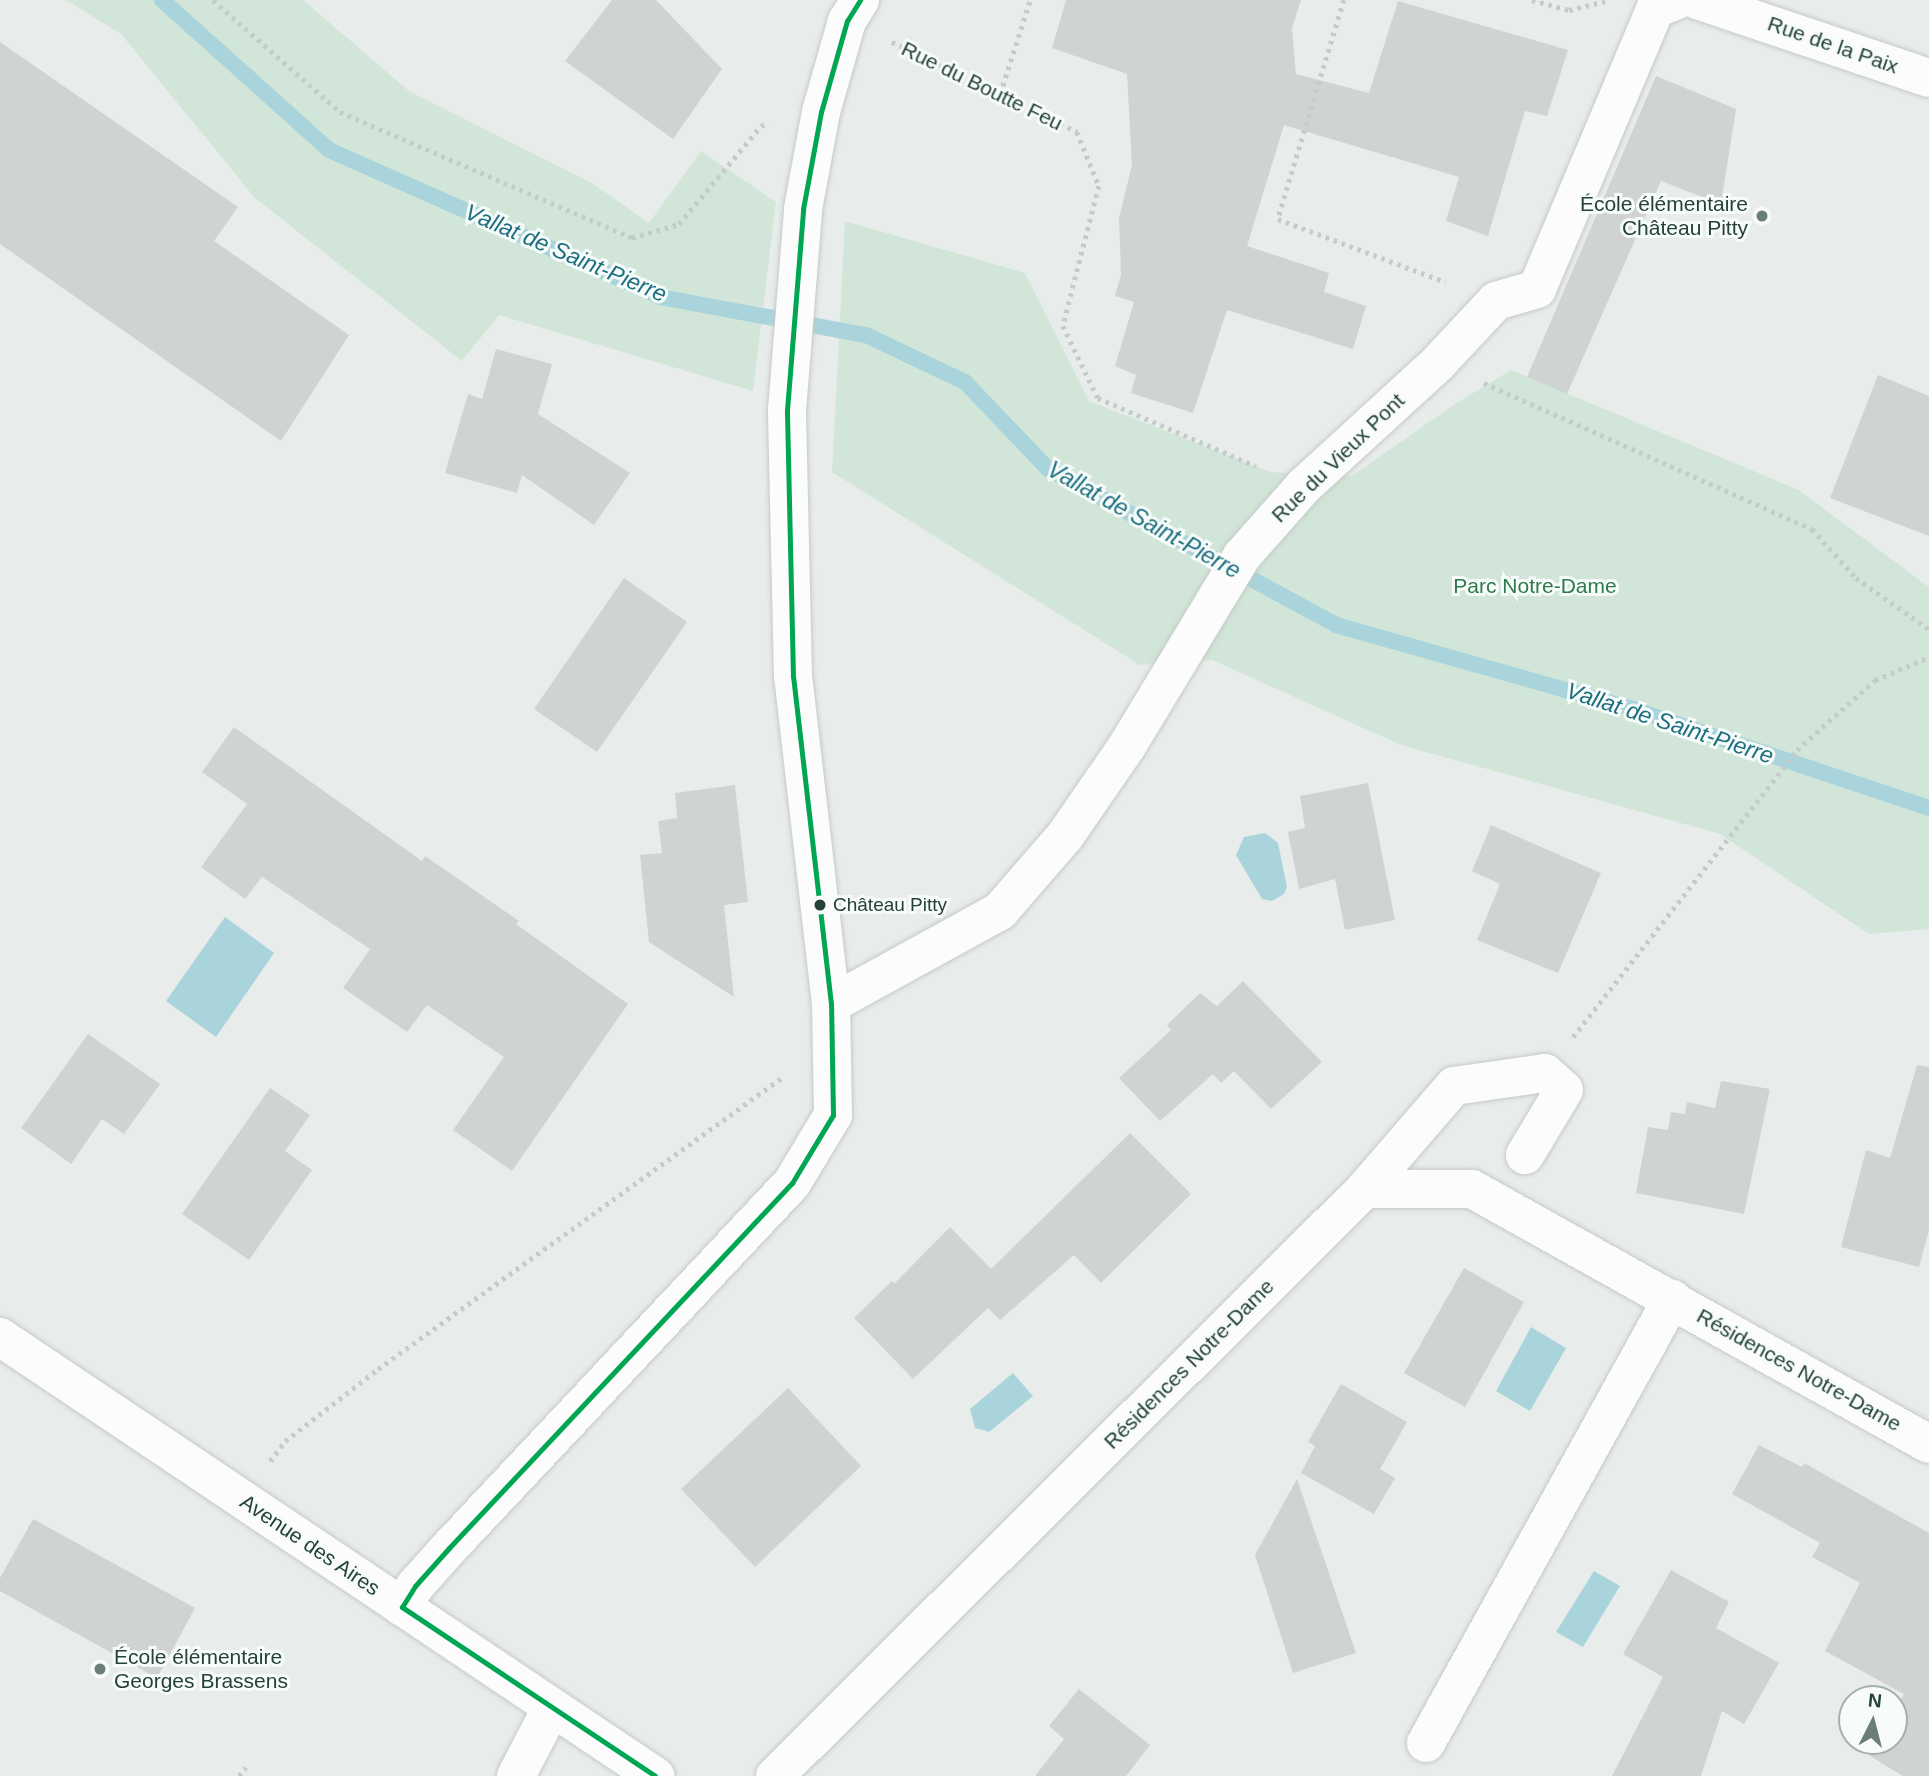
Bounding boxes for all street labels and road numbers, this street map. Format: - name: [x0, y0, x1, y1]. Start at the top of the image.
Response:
- street label: Rue de la Paix: [1764, 11, 1902, 79]
- street label: Rue du Boutte Feu: [897, 36, 1067, 136]
- street label: Rue du Vieux Pont: [1266, 388, 1410, 528]
- street label: Résidences Notre-Dame: [1099, 1274, 1279, 1454]
- street label: Résidences Notre-Dame: [1692, 1303, 1906, 1437]
- street label: Avenue des Aires: [235, 1489, 385, 1601]

